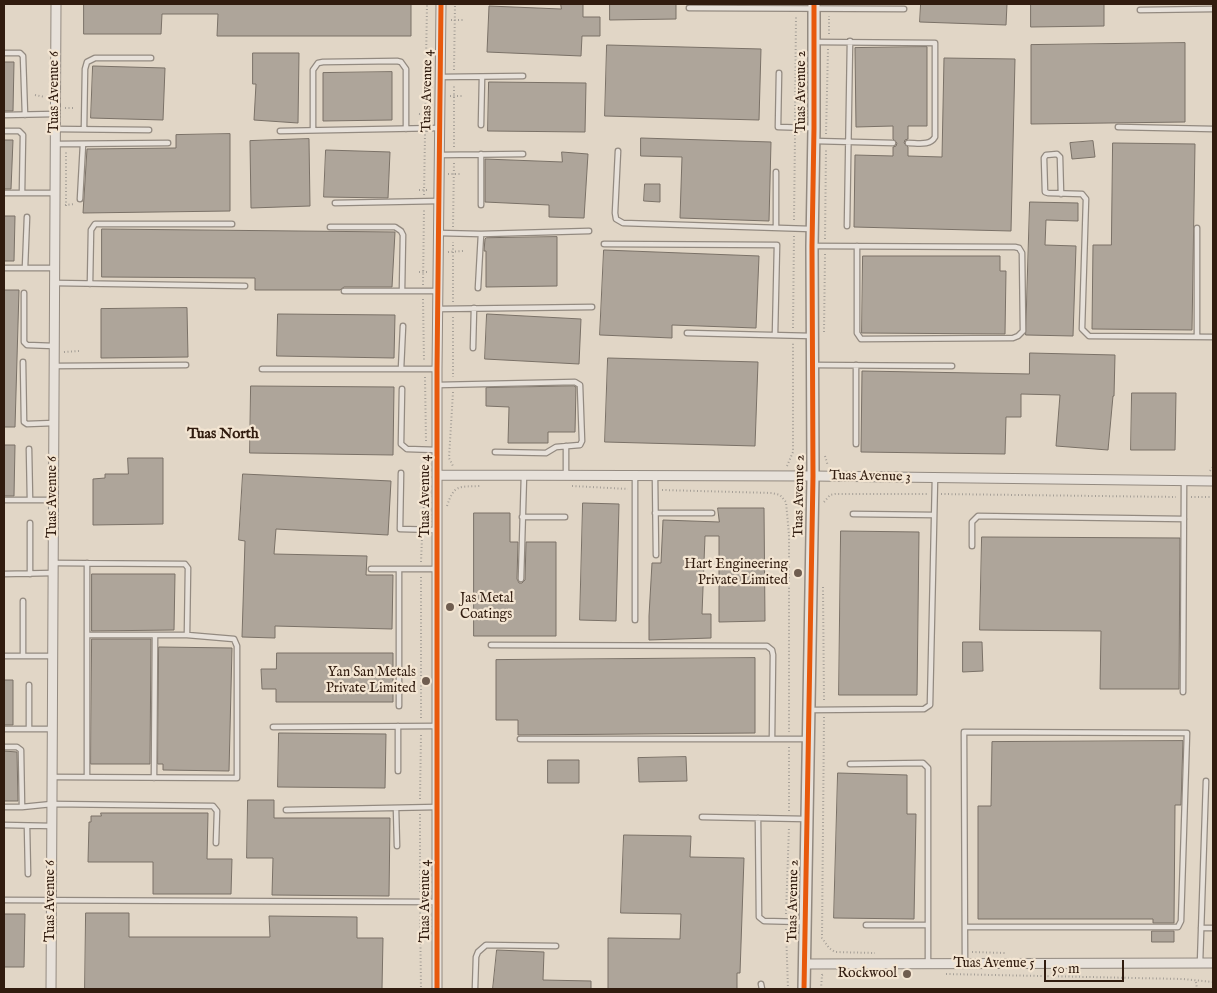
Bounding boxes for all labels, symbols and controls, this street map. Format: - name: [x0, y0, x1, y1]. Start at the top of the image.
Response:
- street label: Tuas Avenue 4: [419, 49, 437, 133]
- street label: Tuas Avenue 6: [47, 51, 63, 133]
- street label: Tuas Avenue 2: [794, 51, 810, 133]
- district label: Tuas North: [187, 426, 259, 444]
- street label: Tuas Avenue 4: [418, 455, 434, 537]
- street label: Tuas Avenue 2: [791, 455, 809, 537]
- street label: Tuas Avenue 6: [45, 456, 61, 538]
- street label: Tuas Avenue 3: [829, 468, 911, 486]
- place label: Hart Engineering Private Limited: [684, 557, 788, 590]
- marker: Hart Engineering Private Limited: [792, 567, 804, 579]
- place label: Jas Metal Coatings: [460, 591, 514, 624]
- marker: Jas Metal Coatings: [444, 601, 456, 613]
- place label: Yan San Metals Private Limited: [326, 665, 416, 698]
- marker: Yan San Metals Private Limited: [420, 675, 432, 687]
- street label: Tuas Avenue 6: [43, 860, 59, 942]
- street label: Tuas Avenue 4: [418, 860, 434, 942]
- street label: Tuas Avenue 2: [785, 860, 803, 942]
- scale bar: [1047, 950, 1127, 982]
- street label: Tuas Avenue 5: [953, 956, 1035, 972]
- text: 50 m: [1052, 959, 1080, 978]
- place label: Rockwool: [838, 966, 897, 982]
- marker: Rockwool: [901, 968, 913, 980]

